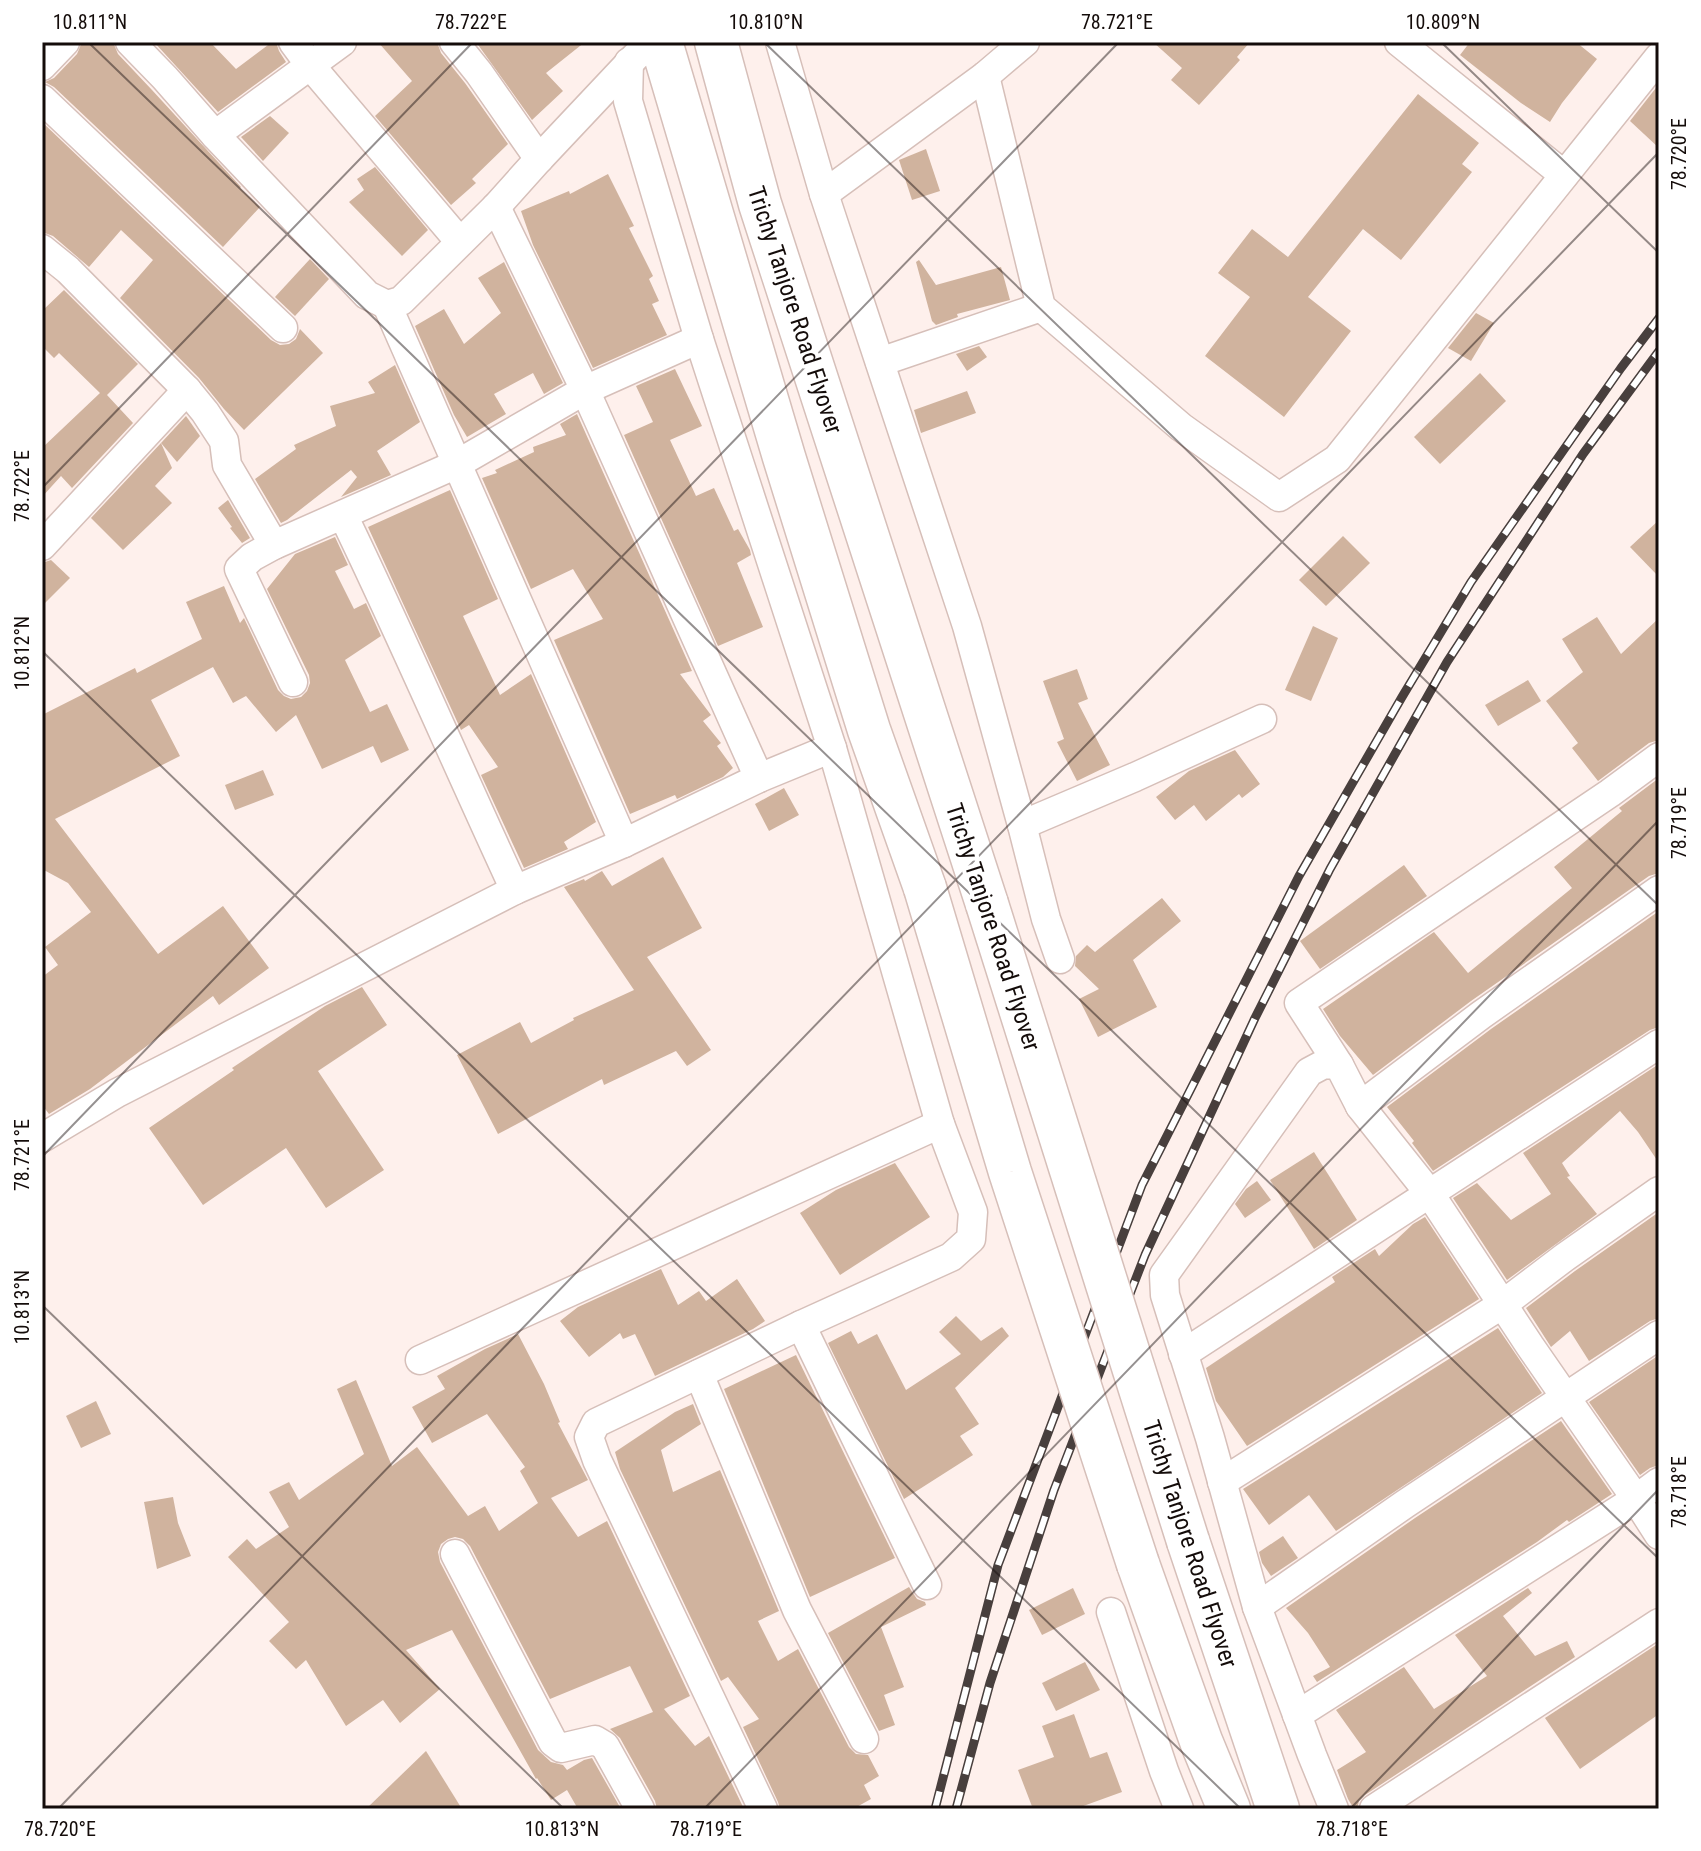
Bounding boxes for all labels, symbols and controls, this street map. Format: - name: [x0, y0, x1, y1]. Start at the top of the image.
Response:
- text: 10.811°N: [53, 10, 127, 34]
- text: 78.722°E: [435, 10, 507, 34]
- text: 10.810°N: [729, 10, 803, 34]
- text: 78.721°E: [1081, 10, 1153, 34]
- text: 10.809°N: [1406, 10, 1480, 34]
- text: 78.720°E: [1667, 118, 1691, 190]
- street label: Trichy Tanjore Road Flyover: [742, 183, 848, 437]
- text: 78.722°E: [10, 450, 34, 522]
- text: 10.812°N: [10, 616, 34, 690]
- text: 78.719°E: [1667, 787, 1691, 859]
- street label: Trichy Tanjore Road Flyover: [940, 800, 1046, 1054]
- text: 78.721°E: [10, 1119, 34, 1191]
- text: 10.813°N: [10, 1270, 34, 1344]
- street label: Trichy Tanjore Road Flyover: [1137, 1417, 1243, 1671]
- text: 78.718°E: [1667, 1456, 1691, 1528]
- text: 78.720°E: [24, 1817, 96, 1841]
- text: 10.813°N: [525, 1817, 599, 1841]
- text: 78.719°E: [670, 1817, 742, 1841]
- text: 78.718°E: [1316, 1817, 1388, 1841]

